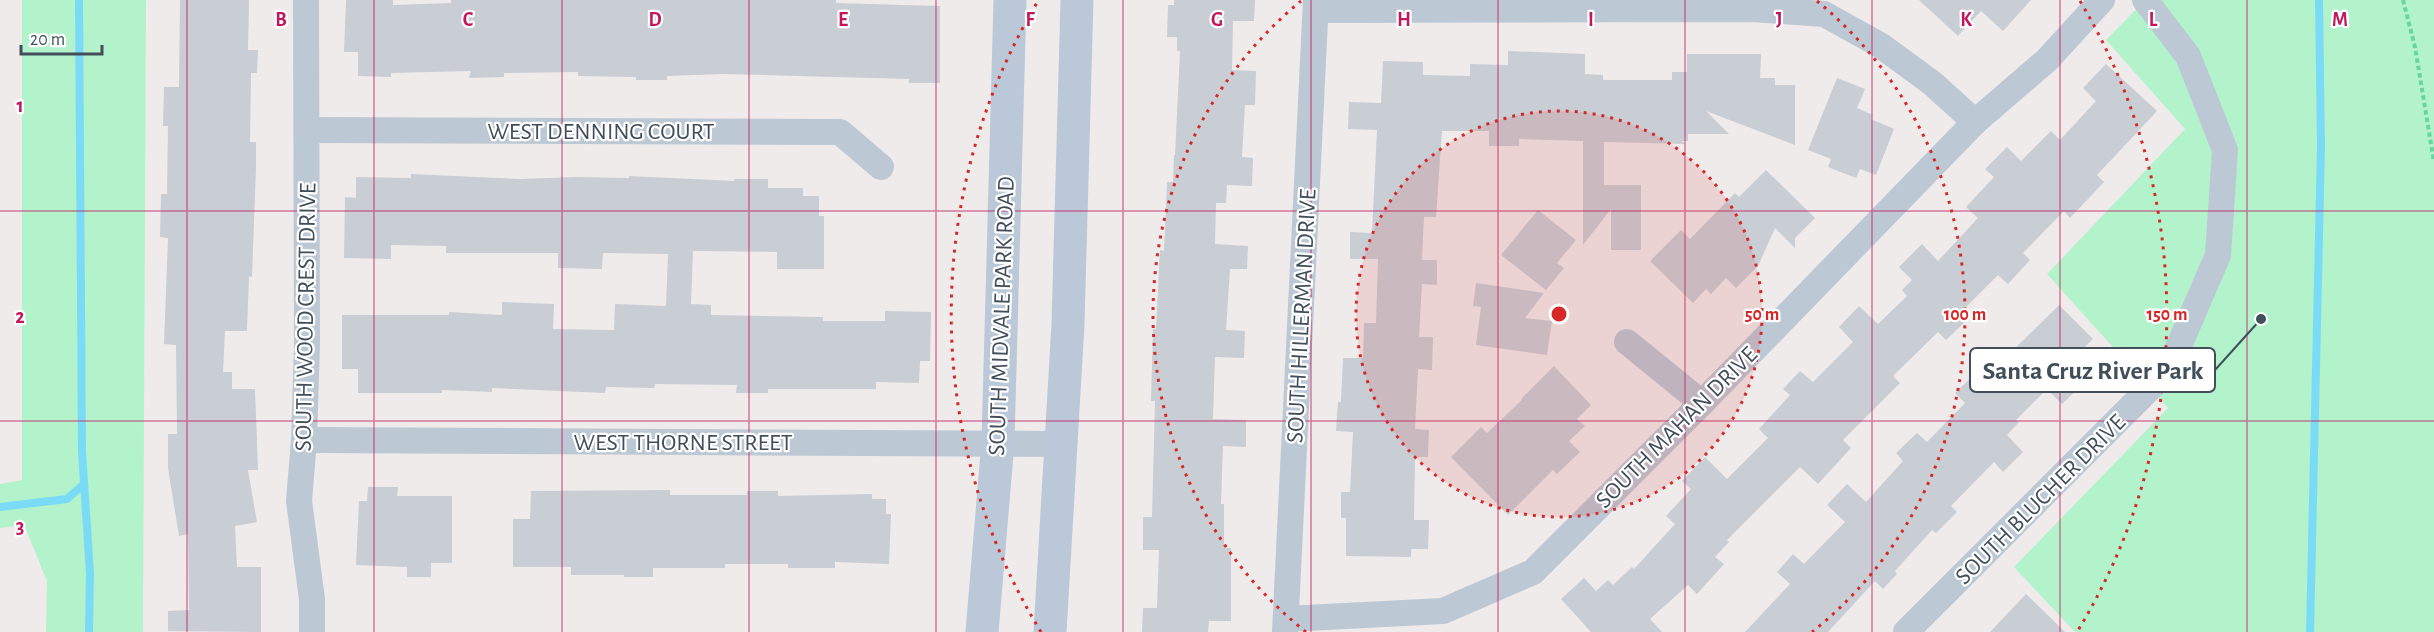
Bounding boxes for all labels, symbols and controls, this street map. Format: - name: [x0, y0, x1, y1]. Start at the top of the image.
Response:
- text: B: [275, 10, 287, 30]
- text: C: [463, 10, 474, 30]
- text: D: [648, 10, 662, 30]
- text: E: [838, 10, 848, 30]
- text: F: [1025, 10, 1035, 30]
- text: G: [1211, 10, 1223, 30]
- text: H: [1397, 10, 1411, 30]
- text: I: [1588, 10, 1594, 30]
- text: J: [1776, 10, 1782, 30]
- text: K: [1960, 10, 1972, 30]
- text: L: [2149, 10, 2158, 30]
- text: M: [2332, 10, 2348, 30]
- scale bar: [21, 18, 102, 56]
- text: 20 m: [30, 31, 65, 49]
- text: 1: [16, 96, 24, 116]
- street label: WEST DENNING COURT: [487, 120, 715, 144]
- street label: SOUTH MIDVALE PARK ROAD: [985, 176, 1019, 456]
- street label: SOUTH WOOD CREST DRIVE: [292, 182, 320, 452]
- street label: SOUTH HILLERMAN DRIVE: [1283, 188, 1321, 444]
- centre of rings: [1549, 304, 1569, 324]
- text: 50 m: [1745, 306, 1779, 324]
- text: 100 m: [1944, 306, 1986, 324]
- text: 150 m: [2147, 306, 2187, 324]
- text: 2: [15, 307, 25, 327]
- street label: SOUTH MAHAN DRIVE: [1591, 342, 1762, 513]
- callout: Santa Cruz River Park: [1970, 348, 2215, 392]
- text: Santa Cruz River Park: [1982, 358, 2204, 384]
- street label: SOUTH BLUCHER DRIVE: [1951, 410, 2131, 589]
- street label: WEST THORNE STREET: [574, 431, 793, 455]
- text: 3: [16, 517, 24, 537]

